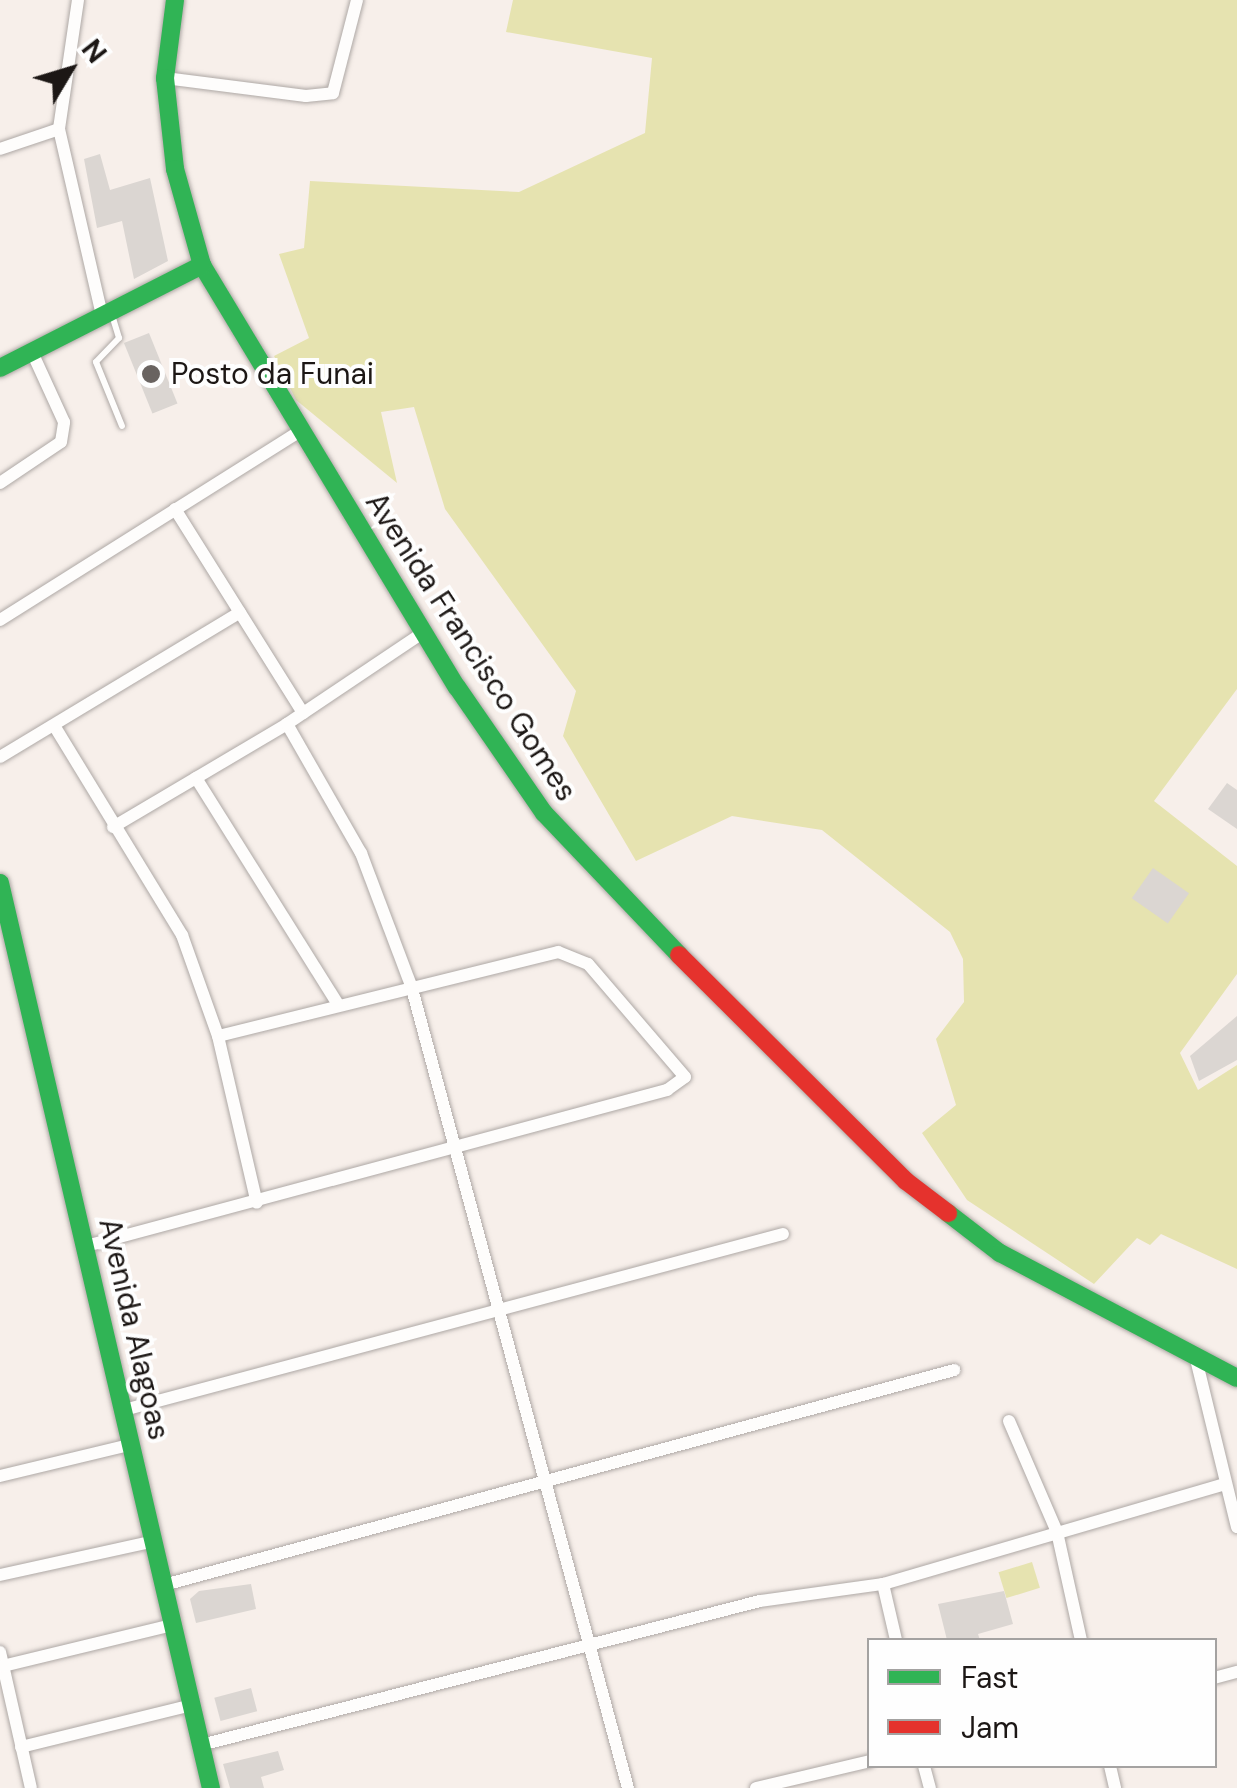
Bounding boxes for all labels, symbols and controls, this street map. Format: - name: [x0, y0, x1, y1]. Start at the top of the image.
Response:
- north arrow: [20, 20, 120, 120]
- text: N: [73, 32, 115, 71]
- place label: Posto da Funai: [171, 356, 374, 392]
- marker: Posto da Funai: [140, 363, 162, 385]
- street label: Avenida Francisco Gomes: [358, 486, 584, 808]
- street label: Avenida Alagoas: [91, 1215, 177, 1443]
- legend: [867, 1638, 1217, 1768]
- text: Fast: [961, 1658, 1019, 1697]
- text: Jam: [961, 1708, 1019, 1747]

